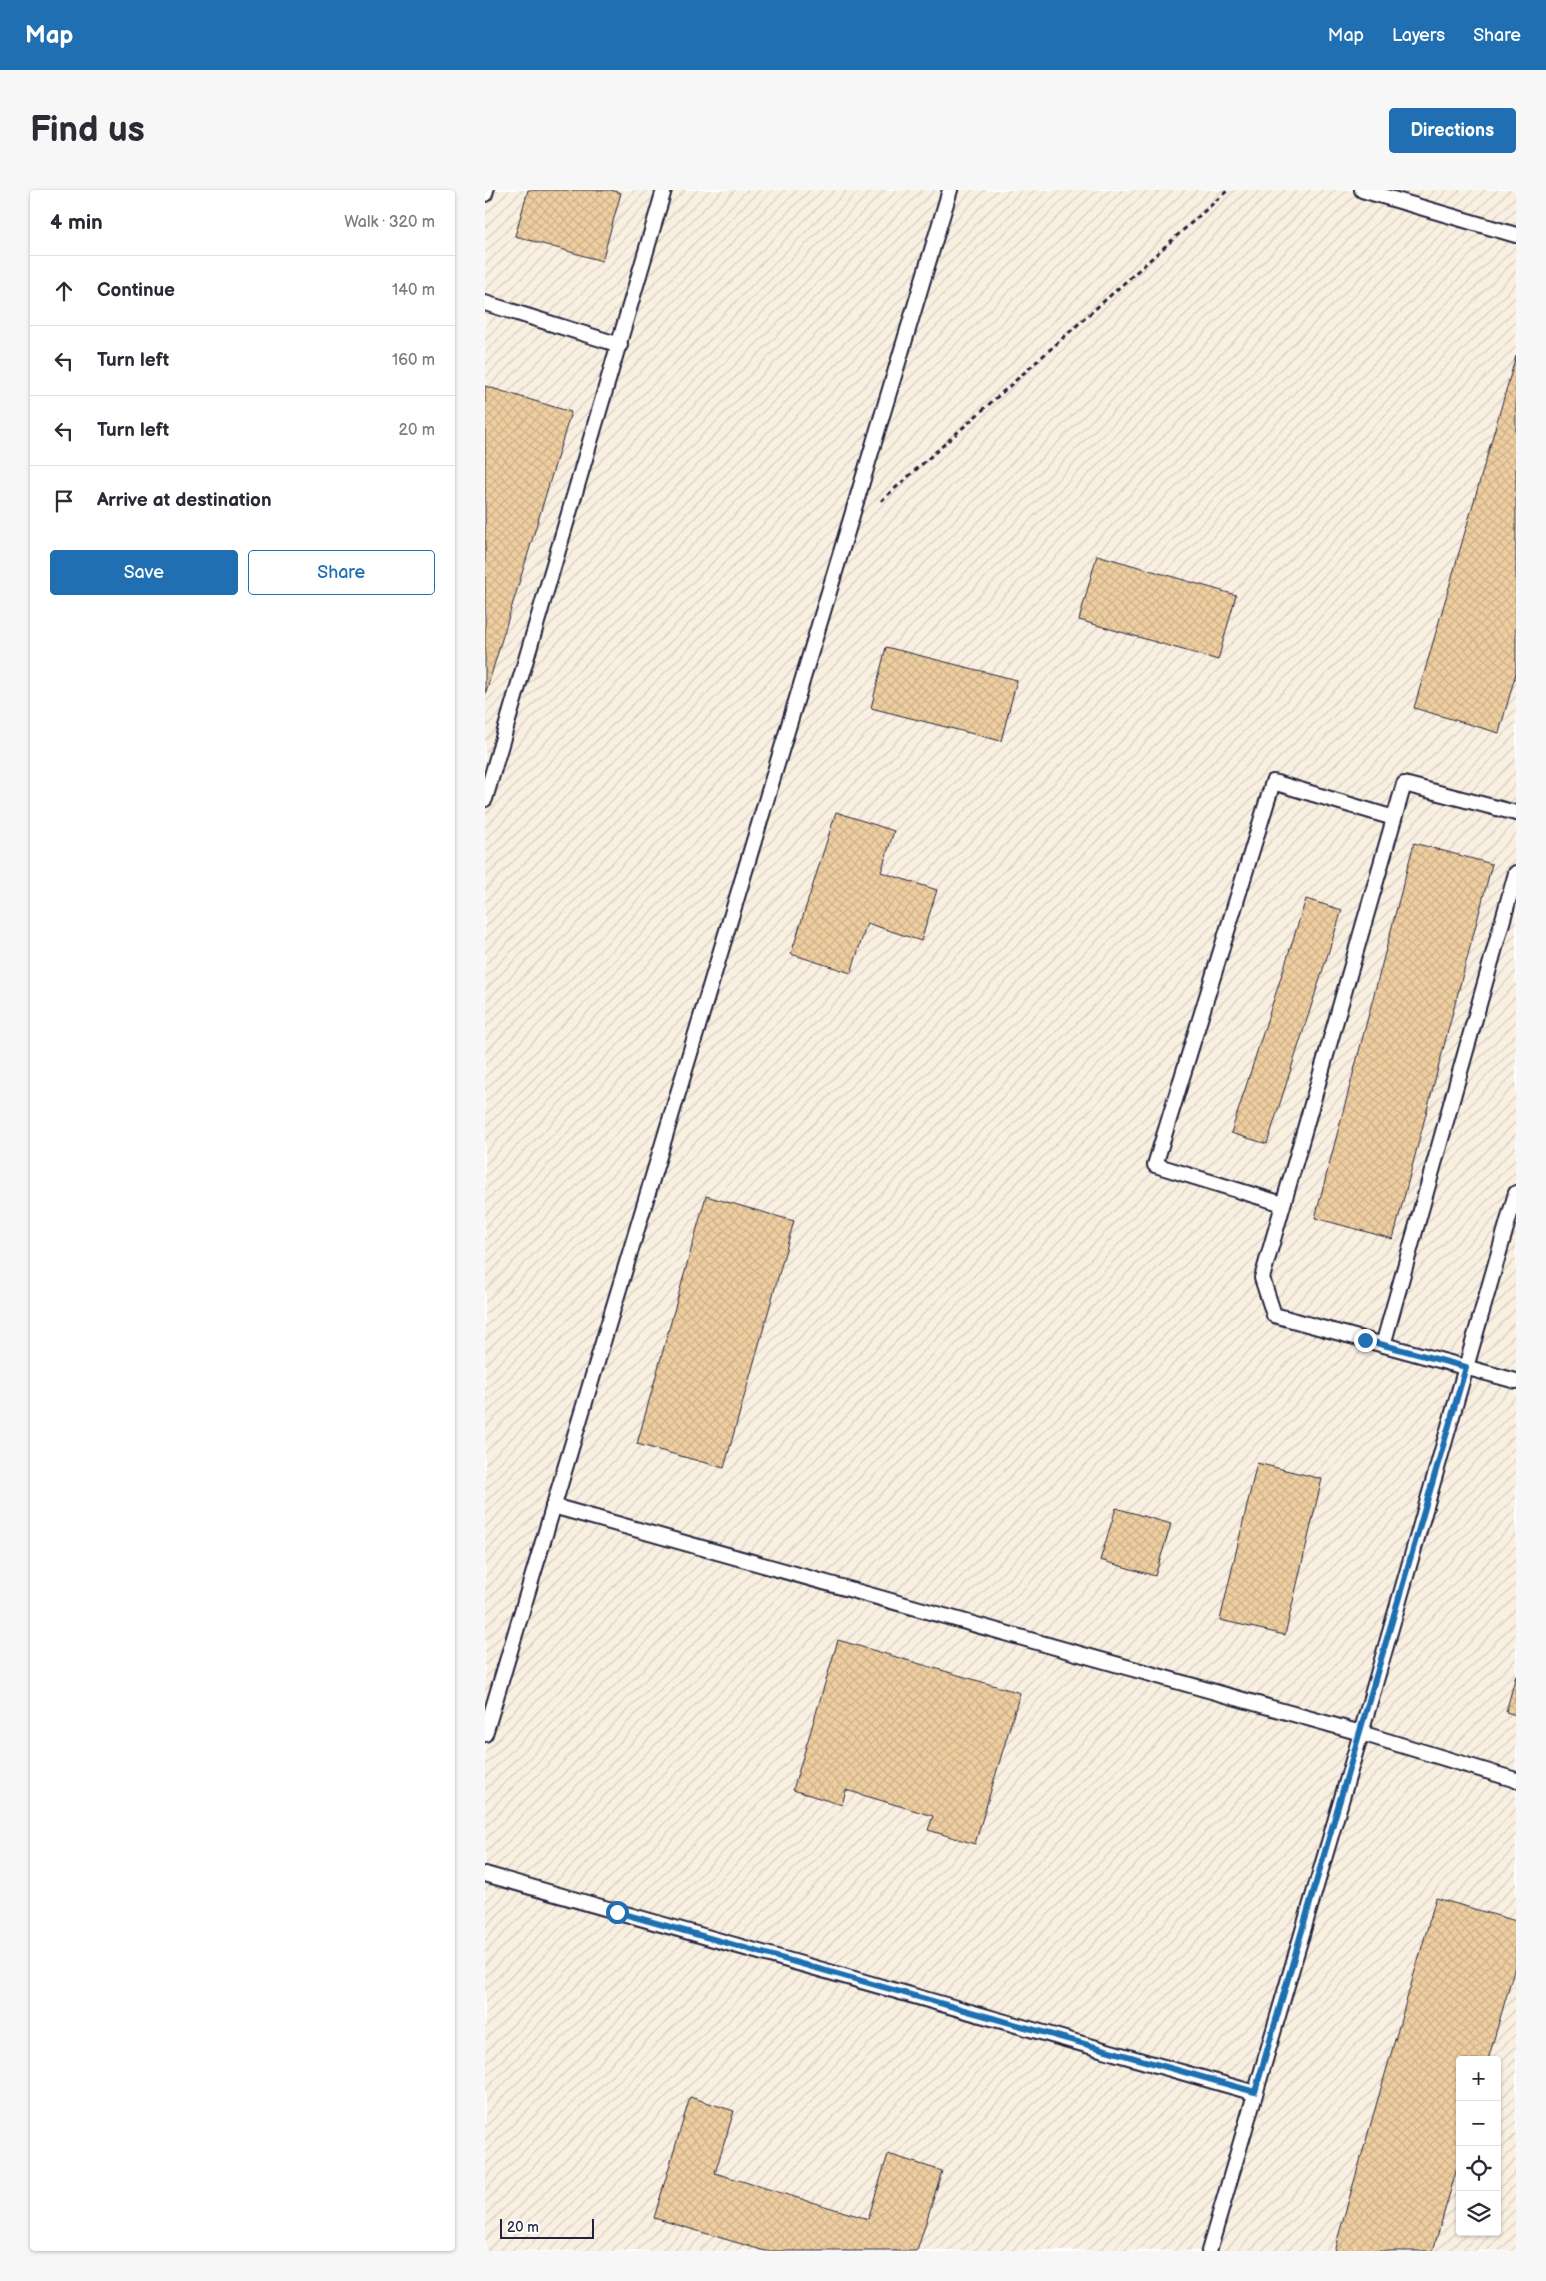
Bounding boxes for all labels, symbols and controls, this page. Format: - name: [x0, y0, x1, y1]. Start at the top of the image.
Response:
- text: Map: [25, 21, 73, 50]
- text: Map: [1328, 25, 1364, 46]
- text: Layers: [1392, 25, 1445, 46]
- text: Share: [1473, 25, 1521, 46]
- button: Directions: [1389, 108, 1516, 153]
- text: Find us: [30, 109, 145, 152]
- text: 4 min: [50, 210, 103, 235]
- text: Walk · 320 m: [344, 213, 435, 232]
- icon: ahead: [50, 277, 78, 305]
- text: Continue: [97, 279, 175, 302]
- text: 140 m: [392, 281, 435, 300]
- icon: left: [50, 347, 78, 375]
- text: Turn left: [97, 349, 169, 372]
- text: 160 m: [392, 351, 435, 370]
- icon: left: [50, 417, 78, 445]
- text: Turn left: [97, 419, 169, 442]
- text: 20 m: [399, 421, 435, 440]
- icon: arrive: [50, 487, 78, 515]
- text: Arrive at destination: [97, 489, 272, 512]
- button: Save: [50, 550, 238, 595]
- button: Share: [248, 550, 435, 595]
- route end: [1354, 1329, 1377, 1352]
- route start: [606, 1901, 629, 1924]
- map controls: [1456, 2056, 1501, 2236]
- button: +: [1456, 2056, 1501, 2101]
- button: −: [1456, 2101, 1501, 2146]
- button: locate: [1456, 2146, 1501, 2191]
- button: layers: [1456, 2191, 1501, 2236]
- scale bar: [500, 2216, 594, 2239]
- text: 20 m: [507, 2219, 539, 2236]

